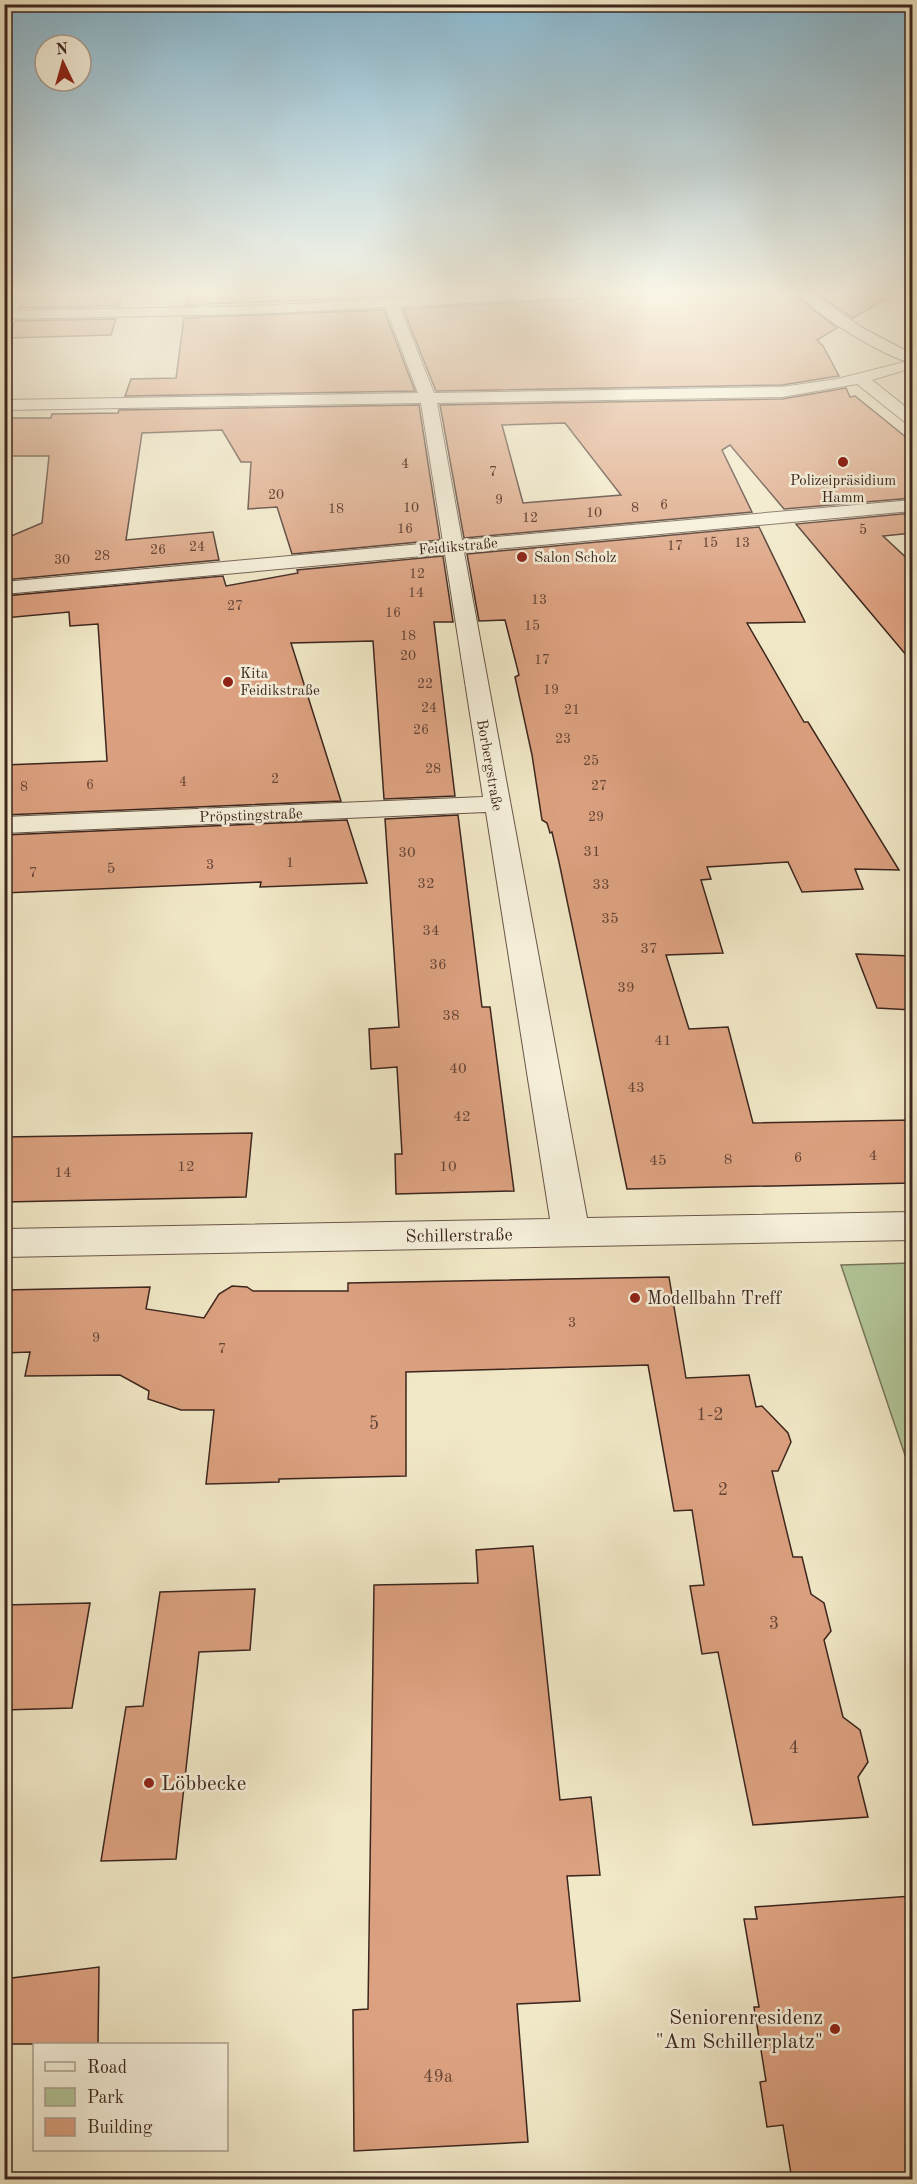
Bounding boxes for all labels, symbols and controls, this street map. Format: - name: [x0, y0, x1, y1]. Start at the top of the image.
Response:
- north arrow: [33, 33, 93, 93]
- text: N: [55, 41, 69, 59]
- marker: Polizeipräsidium Hamm: [836, 455, 850, 469]
- house number: 4: [401, 457, 409, 471]
- house number: 7: [489, 465, 497, 479]
- place label: Polizeipräsidium Hamm: [790, 474, 896, 506]
- house number: 20: [268, 488, 284, 502]
- house number: 9: [495, 493, 503, 507]
- house number: 6: [660, 498, 668, 512]
- house number: 10: [403, 501, 419, 515]
- house number: 8: [631, 501, 639, 515]
- house number: 18: [328, 502, 344, 516]
- house number: 10: [586, 506, 602, 520]
- house number: 12: [522, 511, 538, 525]
- house number: 16: [397, 522, 413, 536]
- house number: 5: [859, 523, 867, 537]
- house number: 15: [702, 536, 718, 550]
- house number: 13: [734, 536, 750, 550]
- street label: Feidikstraße: [418, 537, 499, 558]
- house number: 17: [667, 539, 683, 553]
- house number: 24: [189, 540, 205, 554]
- house number: 26: [150, 543, 166, 557]
- house number: 28: [94, 549, 110, 563]
- marker: Salon Scholz: [515, 550, 529, 564]
- place label: Salon Scholz: [534, 551, 617, 566]
- house number: 30: [54, 553, 70, 567]
- house number: 12: [409, 567, 425, 581]
- house number: 14: [408, 586, 424, 600]
- house number: 13: [531, 593, 547, 607]
- house number: 27: [227, 599, 243, 613]
- house number: 16: [385, 606, 401, 620]
- house number: 15: [524, 619, 540, 633]
- house number: 18: [400, 629, 416, 643]
- house number: 20: [400, 649, 416, 663]
- house number: 17: [534, 653, 550, 667]
- place label: Kita Feidikstraße: [240, 667, 320, 699]
- marker: Kita Feidikstraße: [221, 675, 235, 689]
- house number: 22: [417, 677, 433, 691]
- house number: 19: [543, 683, 559, 697]
- house number: 24: [421, 701, 437, 715]
- house number: 21: [564, 703, 580, 717]
- street label: Borbergstraße: [473, 718, 504, 812]
- house number: 26: [413, 723, 429, 737]
- house number: 23: [555, 732, 571, 746]
- house number: 25: [583, 754, 599, 768]
- house number: 28: [425, 762, 441, 776]
- house number: 2: [271, 772, 279, 786]
- house number: 4: [179, 775, 187, 789]
- house number: 6: [86, 778, 94, 792]
- house number: 27: [591, 779, 607, 793]
- house number: 8: [20, 780, 28, 794]
- street label: Pröpstingstraße: [199, 807, 303, 826]
- house number: 29: [588, 810, 604, 824]
- house number: 31: [583, 845, 601, 860]
- house number: 30: [398, 846, 416, 861]
- house number: 1: [286, 856, 294, 871]
- house number: 3: [206, 858, 214, 873]
- house number: 5: [107, 862, 115, 877]
- house number: 7: [29, 866, 37, 881]
- house number: 32: [417, 877, 435, 892]
- house number: 33: [592, 878, 610, 893]
- house number: 35: [601, 912, 619, 927]
- house number: 34: [422, 924, 440, 939]
- house number: 37: [640, 942, 658, 957]
- house number: 36: [429, 958, 447, 973]
- house number: 39: [617, 981, 635, 996]
- house number: 38: [442, 1009, 460, 1024]
- house number: 41: [654, 1034, 672, 1049]
- house number: 40: [449, 1062, 467, 1077]
- house number: 43: [627, 1081, 645, 1096]
- house number: 42: [453, 1110, 471, 1125]
- house number: 4: [869, 1149, 877, 1164]
- house number: 6: [794, 1151, 802, 1166]
- house number: 8: [724, 1153, 732, 1168]
- house number: 45: [649, 1154, 667, 1169]
- house number: 12: [177, 1160, 195, 1175]
- house number: 10: [439, 1160, 457, 1175]
- house number: 14: [54, 1166, 72, 1181]
- street label: Schillerstraße: [405, 1226, 513, 1246]
- place label: Modellbahn Treff: [647, 1290, 783, 1308]
- marker: Modellbahn Treff: [628, 1291, 642, 1305]
- house number: 3: [568, 1316, 576, 1331]
- house number: 9: [92, 1331, 100, 1346]
- house number: 7: [218, 1342, 226, 1357]
- house number: 1-2: [696, 1406, 724, 1424]
- house number: 5: [369, 1415, 379, 1433]
- house number: 2: [718, 1481, 728, 1499]
- house number: 3: [769, 1615, 779, 1633]
- house number: 4: [789, 1739, 799, 1757]
- place label: Löbbecke: [161, 1774, 246, 1795]
- marker: Löbbecke: [142, 1776, 156, 1790]
- place label: Seniorenresidenz "Am Schillerplatz": [655, 2008, 823, 2053]
- marker: Seniorenresidenz "Am Schillerplatz": [828, 2022, 842, 2036]
- legend: [33, 2043, 228, 2151]
- text: Road: [87, 2059, 127, 2077]
- house number: 49a: [423, 2068, 453, 2086]
- text: Park: [87, 2089, 124, 2107]
- text: Building: [87, 2119, 153, 2137]

